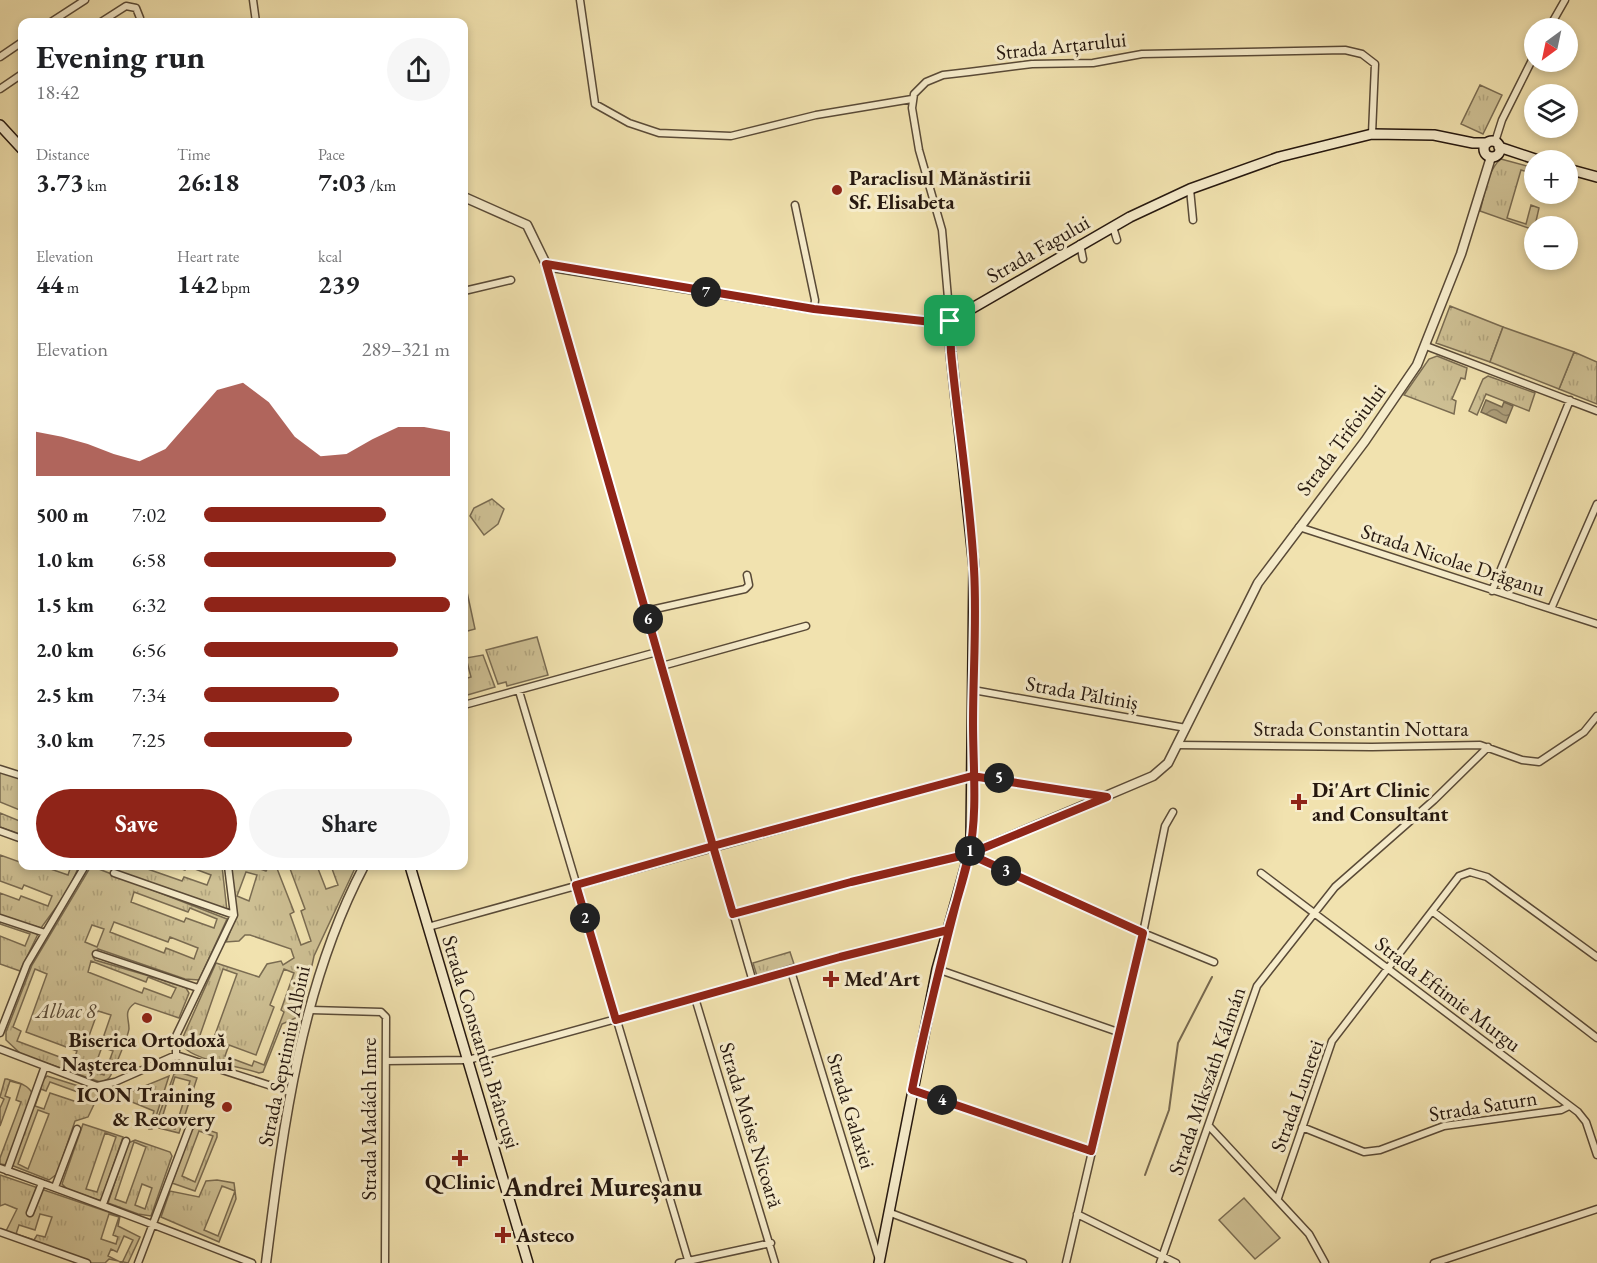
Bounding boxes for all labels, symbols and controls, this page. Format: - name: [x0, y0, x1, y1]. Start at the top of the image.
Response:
- north arrow: [1524, 18, 1578, 72]
- map controls: [1524, 18, 1578, 270]
- street label: Strada Arțarului: [994, 25, 1127, 66]
- text: Evening run: [36, 35, 205, 78]
- button: share: [387, 38, 450, 101]
- text: 18:42: [36, 79, 79, 105]
- button: layers: [1524, 84, 1578, 138]
- text: Distance: [36, 144, 89, 165]
- text: Time: [177, 144, 210, 165]
- text: Pace: [318, 144, 345, 165]
- button: +: [1524, 150, 1578, 204]
- place label: Paraclisul Mănăstirii Sf. Elisabeta: [849, 164, 1031, 215]
- text: 3.73: [36, 165, 84, 199]
- text: 26:18: [177, 165, 239, 199]
- text: 7:03: [318, 165, 367, 199]
- text: km: [84, 175, 107, 196]
- text: /km: [367, 175, 396, 196]
- marker: Paraclisul Mănăstirii Sf. Elisabeta: [830, 183, 844, 197]
- street label: Strada Fagului: [981, 208, 1094, 289]
- button: −: [1524, 216, 1578, 270]
- text: Elevation: [36, 246, 94, 267]
- text: Heart rate: [177, 246, 239, 267]
- text: kcal: [318, 246, 342, 267]
- text: 44: [36, 267, 64, 301]
- text: 142: [177, 267, 218, 301]
- text: 239: [318, 267, 359, 301]
- text: m: [64, 277, 79, 298]
- text: bpm: [218, 277, 250, 298]
- pin: 7: [691, 277, 721, 307]
- text: 7: [702, 281, 710, 302]
- pin: [924, 295, 975, 346]
- icon: arrive: [933, 304, 966, 337]
- text: Elevation: [36, 336, 108, 362]
- text: 289–321 m: [362, 336, 450, 362]
- street label: Strada Trifoiului: [1290, 378, 1391, 501]
- text: 500 m: [36, 502, 89, 528]
- text: 7:02: [132, 502, 166, 528]
- street label: Strada Nicolae Drăganu: [1358, 517, 1548, 602]
- text: 1.0 km: [36, 547, 94, 573]
- text: 6:58: [132, 547, 166, 573]
- text: 1.5 km: [36, 592, 94, 618]
- text: 6:32: [132, 592, 166, 618]
- pin: 6: [633, 604, 663, 634]
- text: 6: [644, 608, 652, 629]
- text: 2.0 km: [36, 637, 94, 663]
- text: 6:56: [132, 637, 166, 663]
- street label: Strada Păltiniș: [1024, 669, 1141, 716]
- text: 2.5 km: [36, 682, 94, 708]
- text: 7:34: [132, 682, 166, 708]
- street label: Strada Constantin Nottara: [1253, 715, 1469, 742]
- text: 3.0 km: [36, 727, 94, 753]
- text: 7:25: [132, 727, 166, 753]
- pin: 5: [984, 763, 1014, 793]
- text: 5: [995, 767, 1003, 788]
- place label: Di'Art Clinic and Consultant: [1312, 776, 1448, 827]
- button: Save: [36, 789, 237, 858]
- button: Share: [249, 789, 450, 858]
- marker: Di'Art Clinic and Consultant: [1290, 793, 1308, 811]
- pin: 1: [955, 836, 985, 866]
- text: 1: [966, 840, 974, 861]
- pin: 3: [991, 856, 1021, 886]
- text: 3: [1002, 860, 1010, 881]
- pin: 2: [570, 903, 600, 933]
- text: 2: [581, 907, 589, 928]
- street label: Strada Eftimie Murgu: [1370, 930, 1527, 1057]
- street label: Strada Constantin Brâncuși: [436, 932, 527, 1152]
- street label: Strada Septimiu Albini: [251, 963, 316, 1149]
- place label: Med'Art: [844, 965, 920, 992]
- marker: Med'Art: [822, 970, 840, 988]
- street label: Strada Mikszáth Kálmán: [1162, 983, 1251, 1178]
- park label: Albac 8: [34, 997, 97, 1024]
- marker: Biserica Ortodoxă Nașterea Domnului: [140, 1011, 154, 1025]
- place label: Biserica Ortodoxă Nașterea Domnului: [61, 1026, 233, 1077]
- street label: Strada Lunetei: [1264, 1036, 1329, 1156]
- street label: Strada Madách Imre: [355, 1037, 382, 1201]
- street label: Strada Moise Nicoară: [713, 1039, 790, 1212]
- street label: Strada Galaxiei: [821, 1050, 882, 1172]
- place label: ICON Training & Recovery: [77, 1081, 216, 1132]
- street label: Strada Saturn: [1427, 1084, 1539, 1127]
- pin: 4: [927, 1085, 957, 1115]
- text: 4: [938, 1089, 946, 1110]
- marker: ICON Training & Recovery: [220, 1100, 234, 1114]
- marker: QClinic: [451, 1149, 469, 1167]
- place label: QClinic: [425, 1168, 495, 1195]
- district label: Andrei Mureșanu: [503, 1169, 703, 1204]
- place label: Asteco: [515, 1221, 575, 1248]
- marker: Asteco: [494, 1226, 512, 1244]

